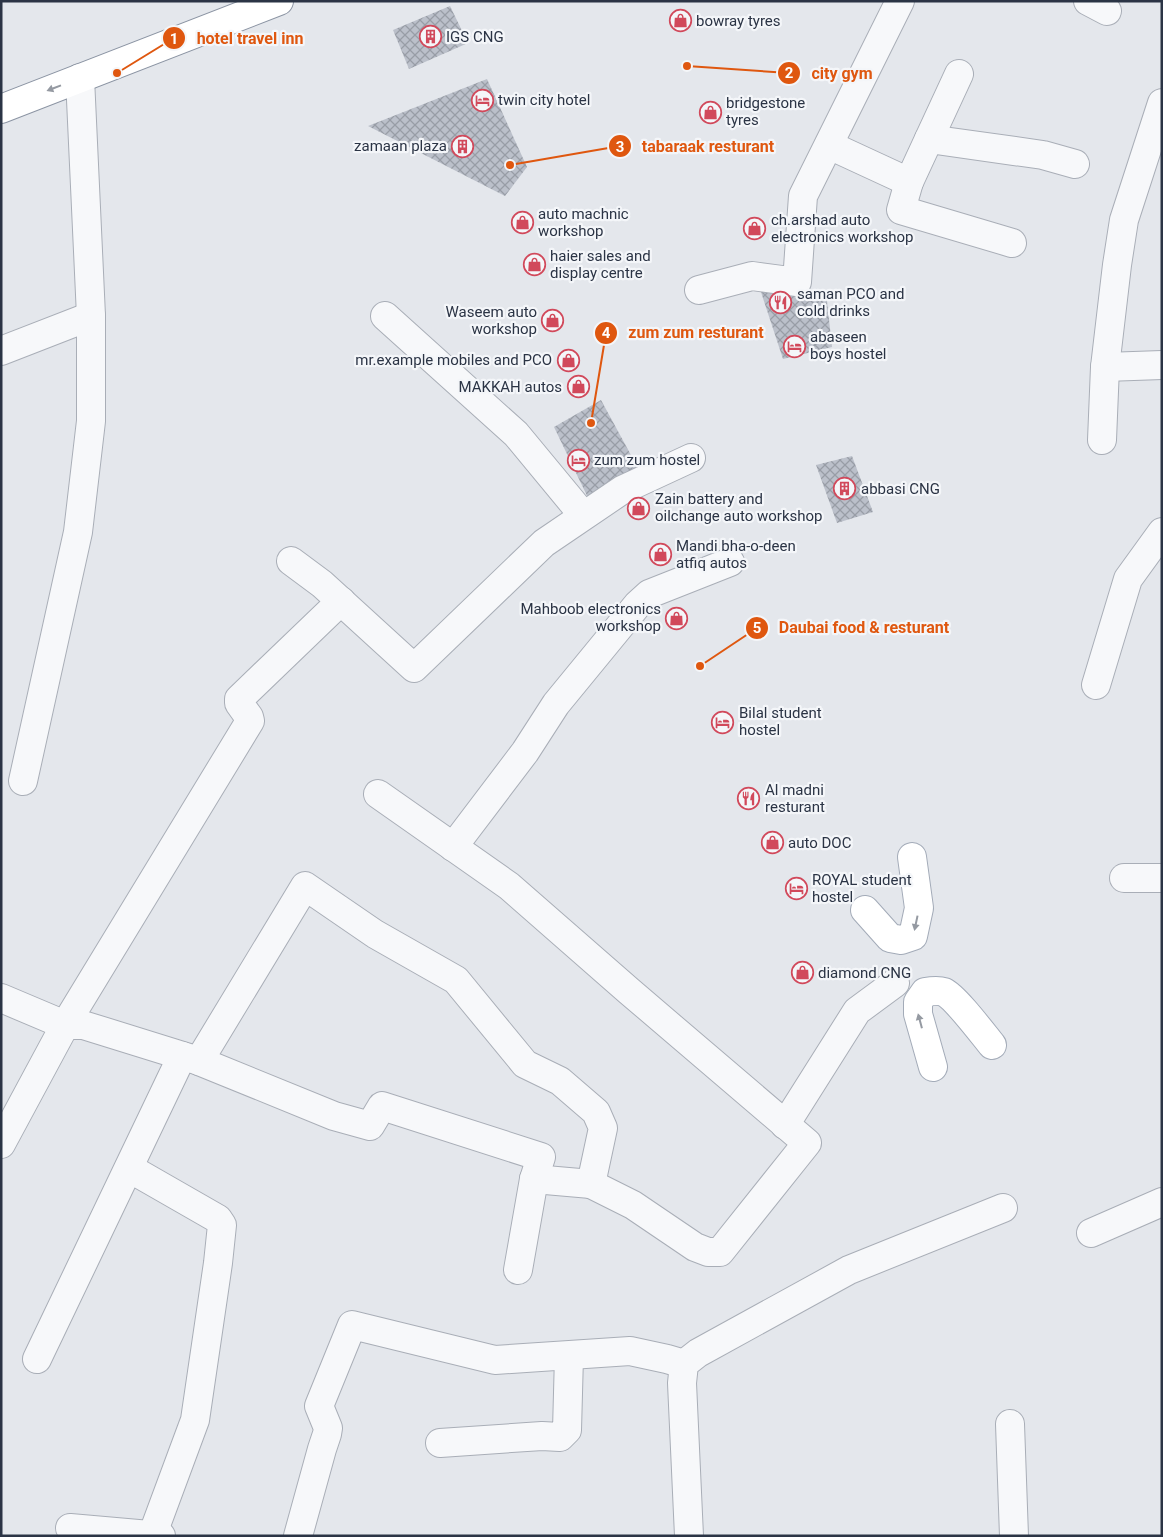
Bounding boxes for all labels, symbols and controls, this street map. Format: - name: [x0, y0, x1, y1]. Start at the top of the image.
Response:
- shop icon: bowray tyres: [668, 9, 692, 33]
- place label: bowray tyres: [696, 12, 781, 30]
- callout: hotel travel inn: [162, 23, 313, 54]
- building icon: IGS CNG: [418, 25, 442, 49]
- place label: IGS CNG: [446, 28, 504, 46]
- text: hotel travel inn: [197, 29, 303, 48]
- text: 1: [170, 30, 178, 48]
- callout: city gym: [777, 58, 883, 89]
- text: 2: [785, 64, 794, 82]
- text: city gym: [811, 64, 873, 83]
- one-way arrow: [47, 85, 61, 93]
- hotel icon: twin city hotel: [470, 88, 494, 112]
- place label: twin city hotel: [498, 91, 590, 109]
- place label: bridgestone tyres: [726, 94, 805, 129]
- shop icon: bridgestone tyres: [698, 100, 722, 124]
- callout: tabaraak resturant: [607, 131, 785, 162]
- building icon: zamaan plaza: [451, 134, 475, 158]
- place label: zamaan plaza: [354, 137, 447, 155]
- text: tabaraak resturant: [642, 137, 775, 156]
- text: 3: [616, 138, 624, 156]
- place label: auto machnic workshop: [538, 205, 629, 240]
- shop icon: auto machnic workshop: [510, 211, 534, 235]
- place label: ch.arshad auto electronics workshop: [771, 211, 914, 246]
- shop icon: ch.arshad auto electronics workshop: [743, 217, 767, 241]
- place label: haier sales and display centre: [550, 247, 651, 282]
- shop icon: haier sales and display centre: [522, 253, 546, 277]
- place label: saman PCO and cold drinks: [797, 285, 904, 320]
- restaurant icon: saman PCO and cold drinks: [769, 291, 793, 315]
- place label: Waseem auto workshop: [446, 303, 537, 338]
- shop icon: Waseem auto workshop: [541, 309, 565, 333]
- callout: zum zum resturant: [593, 317, 774, 348]
- text: zum zum resturant: [628, 323, 764, 342]
- text: 4: [602, 324, 611, 342]
- place label: abaseen boys hostel: [810, 328, 887, 363]
- hotel icon: abaseen boys hostel: [782, 334, 806, 358]
- shop icon: mr.example mobiles and PCO: [556, 348, 580, 372]
- place label: mr.example mobiles and PCO: [355, 351, 552, 369]
- shop icon: MAKKAH autos: [566, 375, 590, 399]
- place label: MAKKAH autos: [458, 378, 562, 396]
- hotel icon: zum zum hostel: [566, 448, 590, 472]
- place label: zum zum hostel: [594, 451, 700, 469]
- building icon: abbasi CNG: [833, 477, 857, 501]
- place label: abbasi CNG: [861, 480, 940, 498]
- place label: Zain battery and oilchange auto workshop: [655, 490, 822, 525]
- shop icon: Zain battery and oilchange auto workshop: [627, 496, 651, 520]
- place label: Mandi bha-o-deen atfiq autos: [676, 537, 796, 572]
- shop icon: Mandi bha-o-deen atfiq autos: [648, 543, 672, 567]
- place label: Mahboob electronics workshop: [520, 600, 661, 635]
- shop icon: Mahboob electronics workshop: [665, 606, 689, 630]
- callout: Daubai food & resturant: [744, 612, 960, 643]
- text: Daubai food & resturant: [779, 618, 950, 637]
- text: 5: [753, 619, 761, 637]
- place label: Bilal student hostel: [739, 704, 822, 739]
- hotel icon: Bilal student hostel: [711, 710, 735, 734]
- place label: Al madni resturant: [765, 781, 825, 816]
- restaurant icon: Al madni resturant: [737, 787, 761, 811]
- shop icon: auto DOC: [760, 831, 784, 855]
- place label: auto DOC: [788, 834, 852, 852]
- place label: ROYAL student hostel: [812, 871, 912, 906]
- hotel icon: ROYAL student hostel: [784, 877, 808, 901]
- one-way arrow: [912, 915, 920, 930]
- shop icon: diamond CNG: [790, 961, 814, 985]
- place label: diamond CNG: [818, 964, 911, 982]
- one-way arrow: [916, 1013, 924, 1028]

